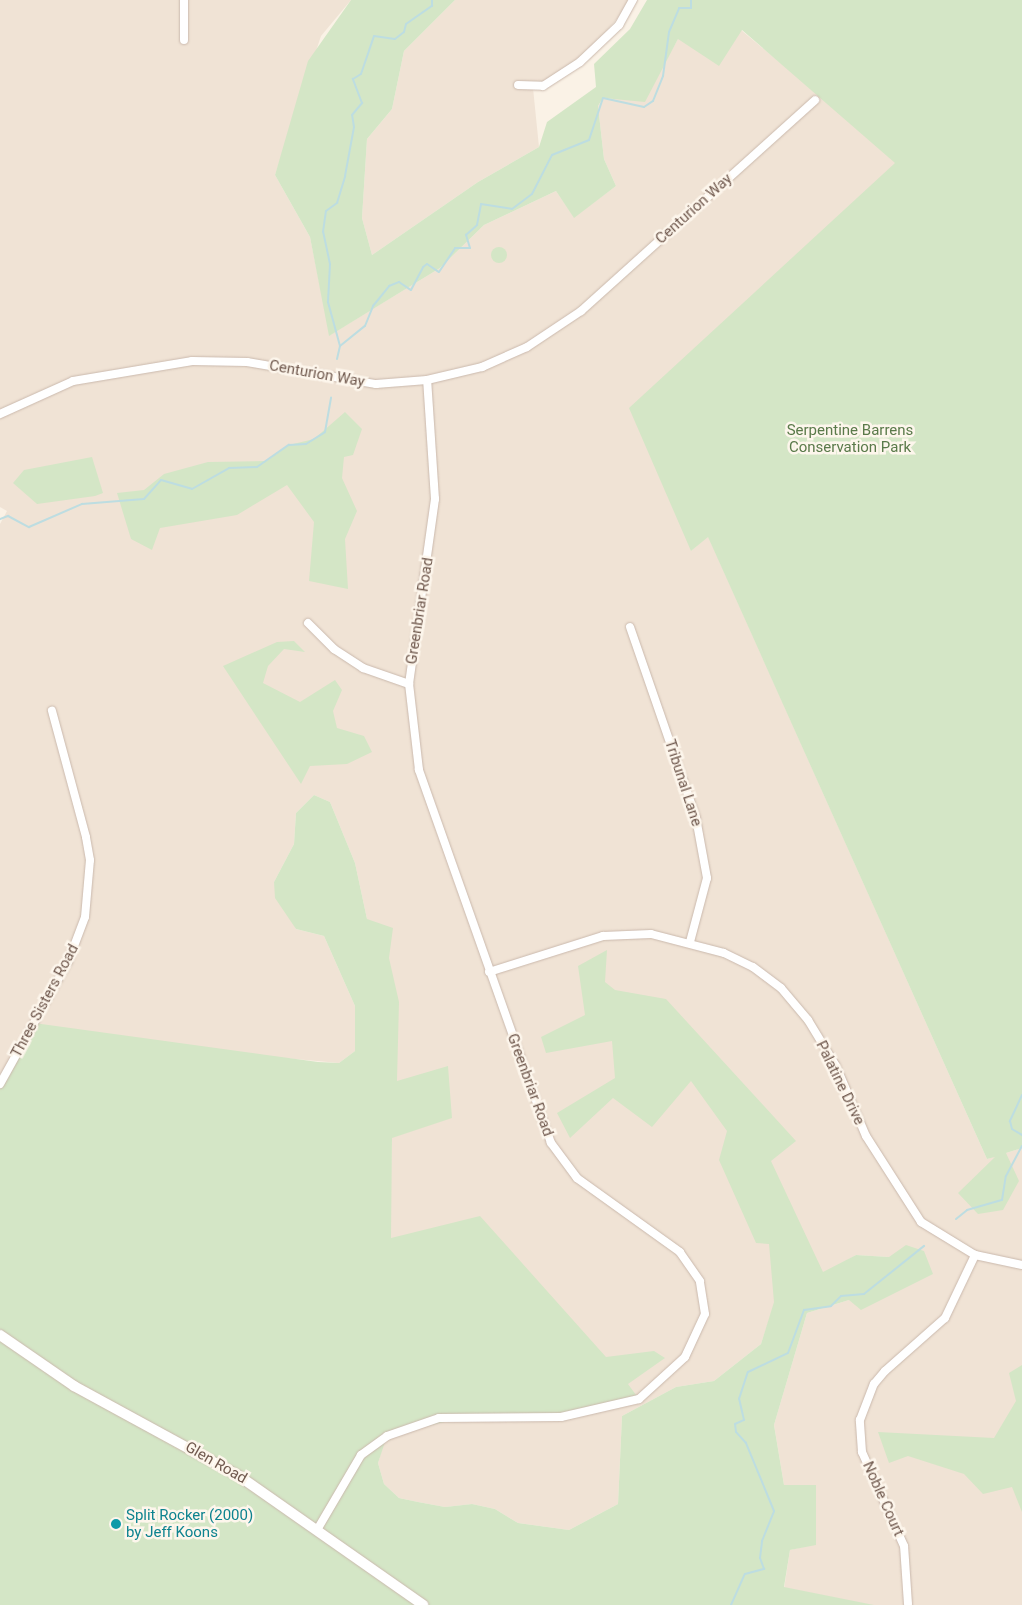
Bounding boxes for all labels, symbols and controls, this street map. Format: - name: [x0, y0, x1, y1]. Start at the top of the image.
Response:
- street label: Centurion Way: [652, 170, 736, 248]
- street label: Centurion Way: [268, 357, 366, 391]
- park label: Serpentine Barrens Conservation Park: [787, 421, 913, 456]
- street label: Greenbriar Road: [403, 556, 437, 666]
- street label: Tribunal Lane: [661, 737, 705, 829]
- street label: Three Sisters Road: [7, 941, 83, 1061]
- street label: Greenbriar Road: [503, 1031, 557, 1139]
- street label: Palatine Drive: [812, 1038, 868, 1128]
- street label: Glen Road: [182, 1438, 250, 1488]
- street label: Noble Court: [859, 1459, 907, 1539]
- place label: Split Rocker (2000) by Jeff Koons: [126, 1506, 253, 1541]
- marker: Split Rocker (2000) by Jeff Koons: [110, 1518, 122, 1530]

